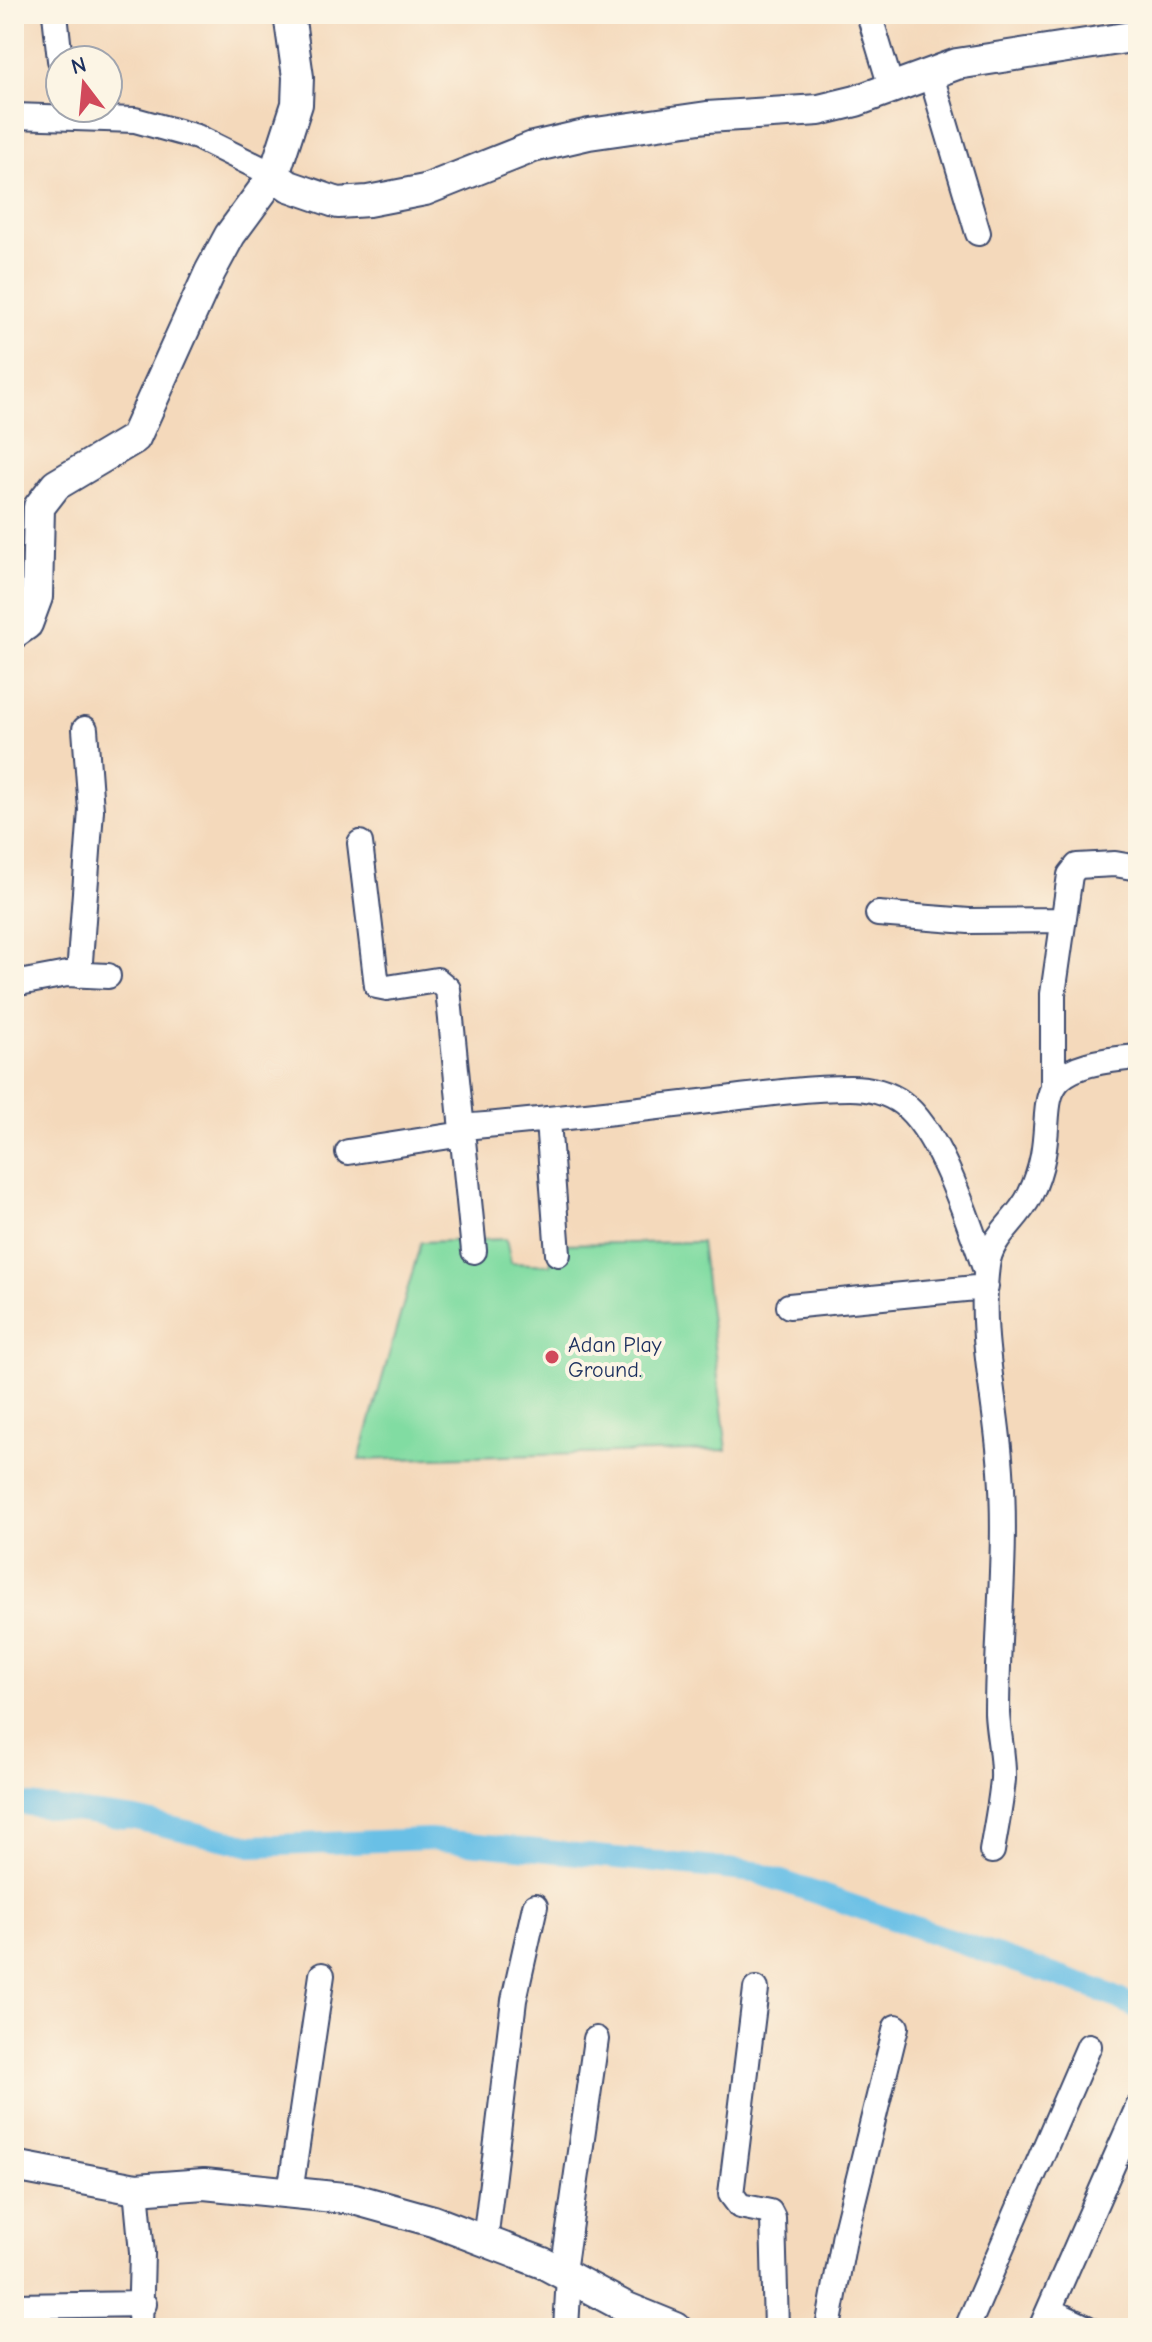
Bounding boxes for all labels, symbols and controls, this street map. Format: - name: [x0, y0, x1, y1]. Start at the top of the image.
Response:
- north arrow: [44, 44, 124, 124]
- text: N: [68, 51, 89, 80]
- place label: Adan Play Ground.: [568, 1332, 662, 1383]
- marker: Adan Play Ground.: [543, 1348, 561, 1366]

